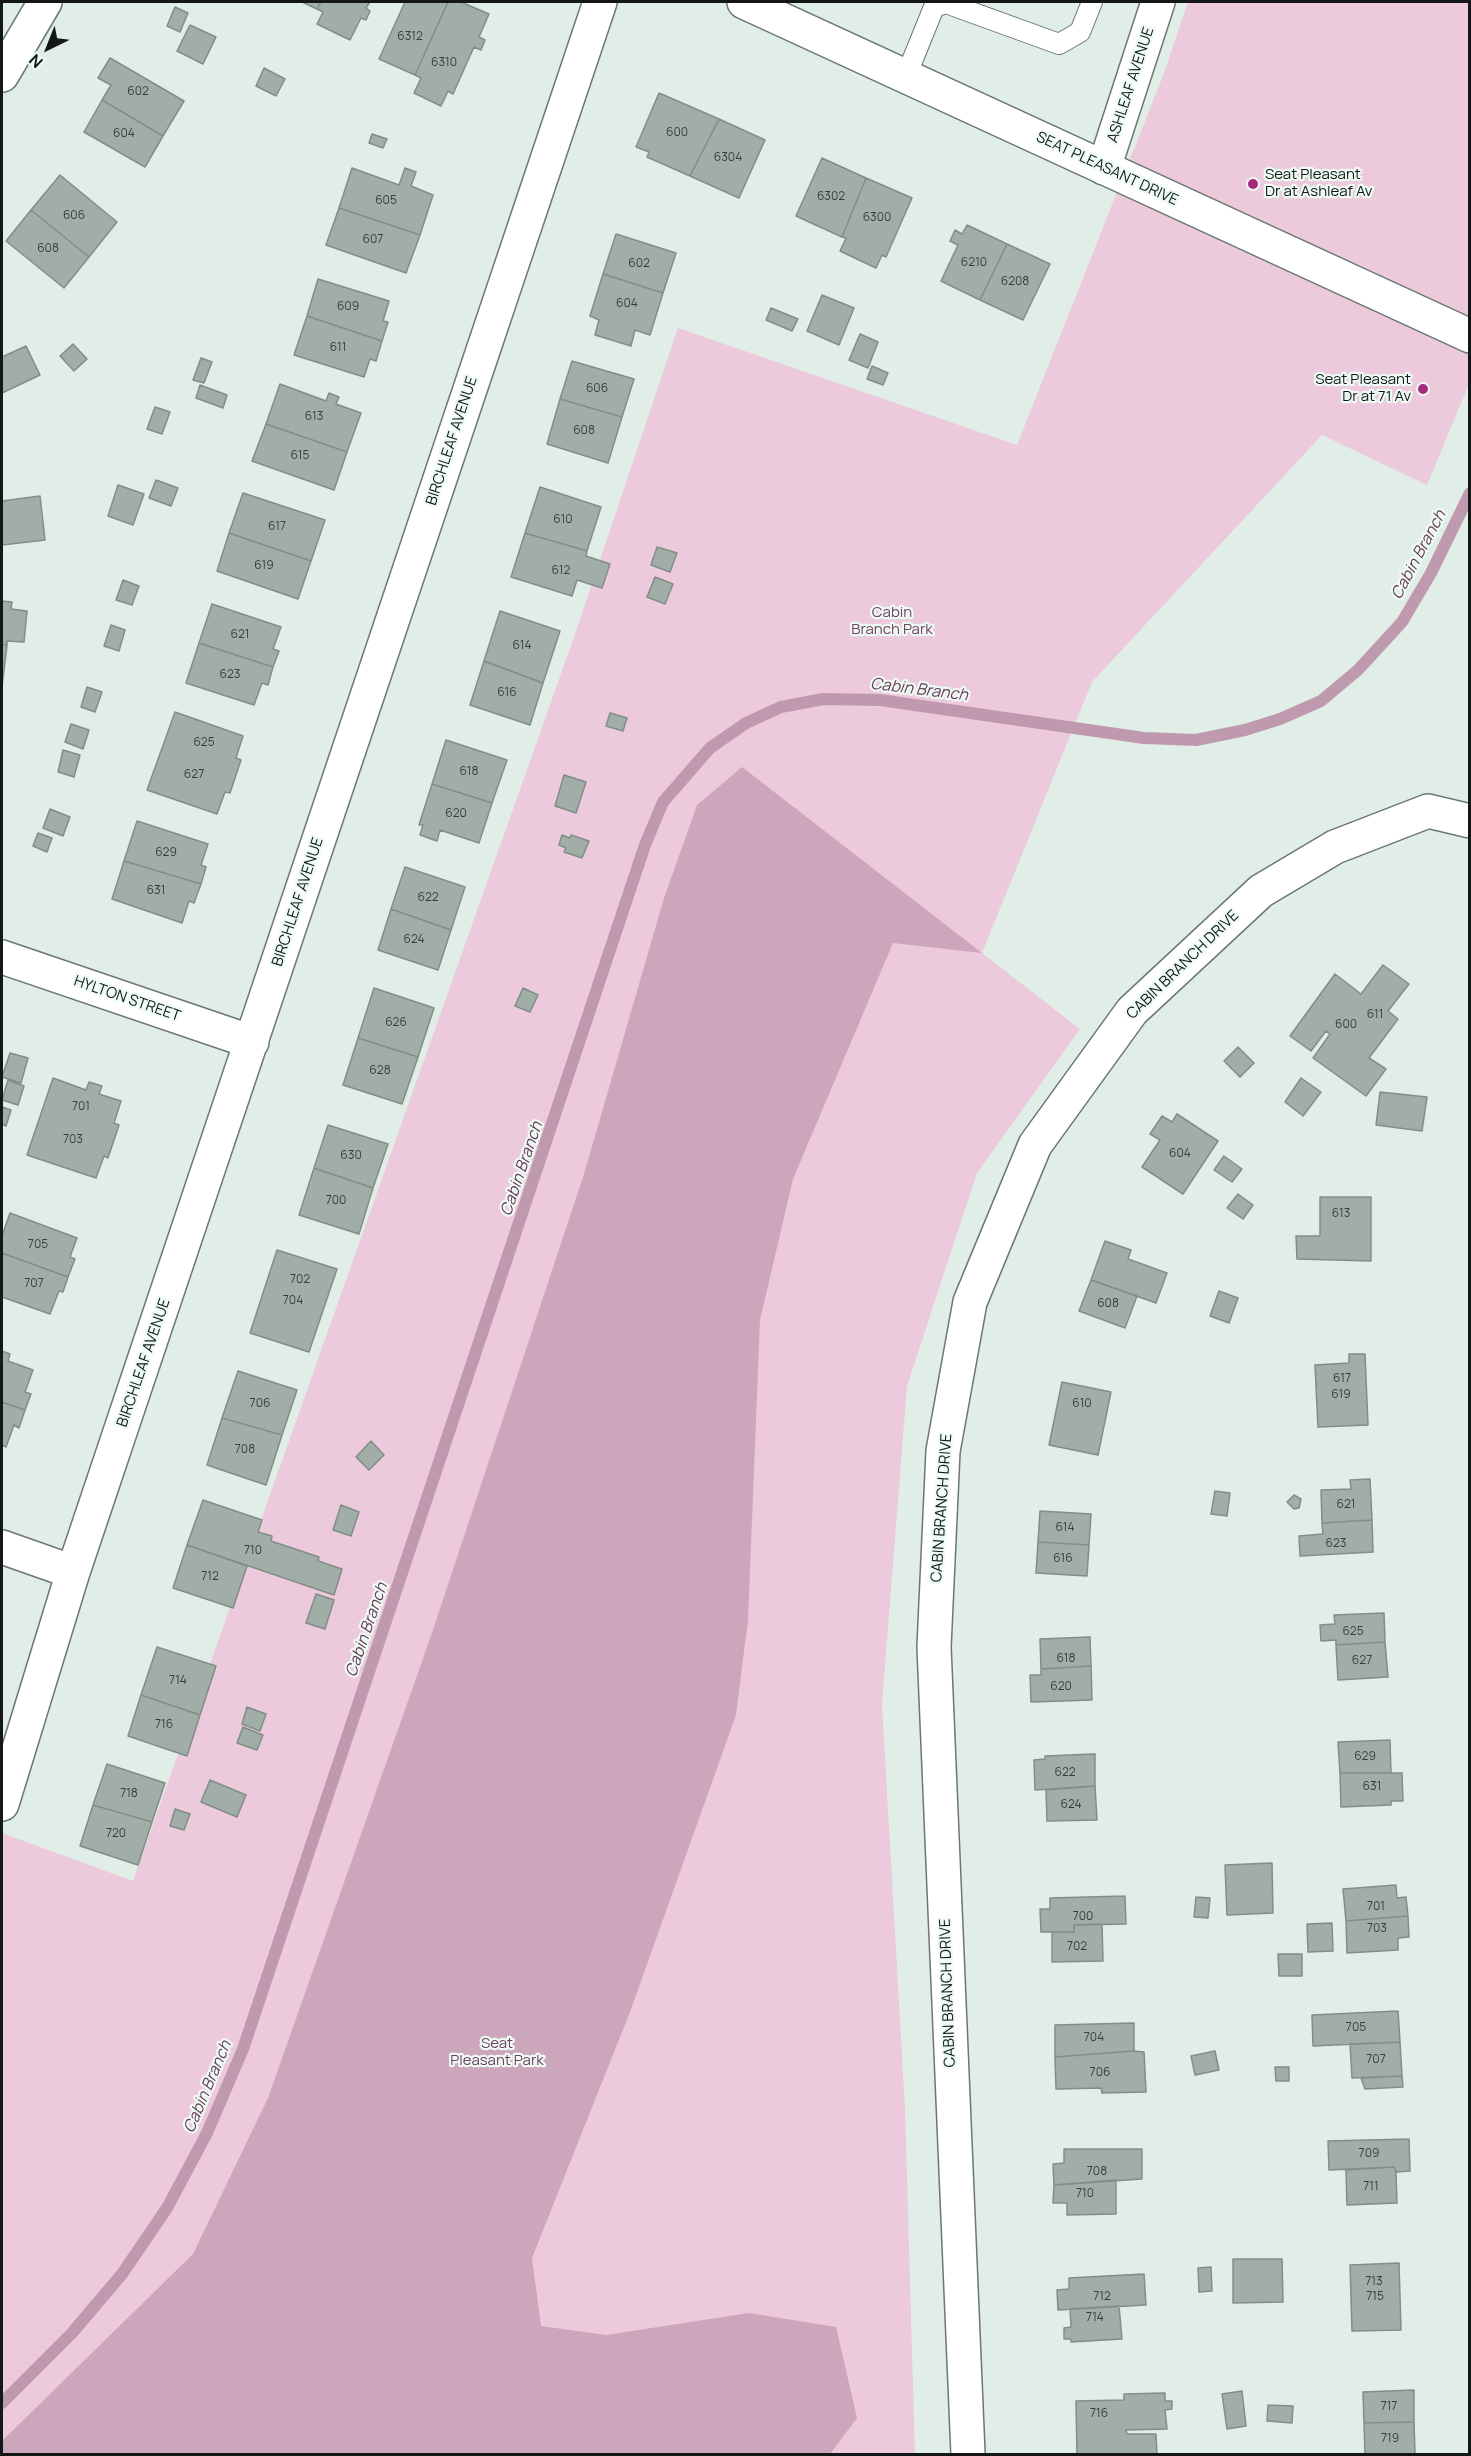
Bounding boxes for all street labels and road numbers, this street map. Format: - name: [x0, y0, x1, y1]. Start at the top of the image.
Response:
- street label: ASHLEAF AVENUE: [1104, 25, 1158, 145]
- street label: SEAT PLEASANT DRIVE: [1033, 128, 1181, 210]
- street label: BIRCHLEAF AVENUE: [423, 374, 481, 508]
- street label: BIRCHLEAF AVENUE: [269, 835, 327, 969]
- street label: CABIN BRANCH DRIVE: [1123, 907, 1243, 1023]
- street label: HYLTON STREET: [71, 972, 183, 1026]
- street label: BIRCHLEAF AVENUE: [114, 1296, 174, 1430]
- street label: CABIN BRANCH DRIVE: [928, 1433, 956, 1583]
- street label: CABIN BRANCH DRIVE: [936, 1918, 960, 2068]

